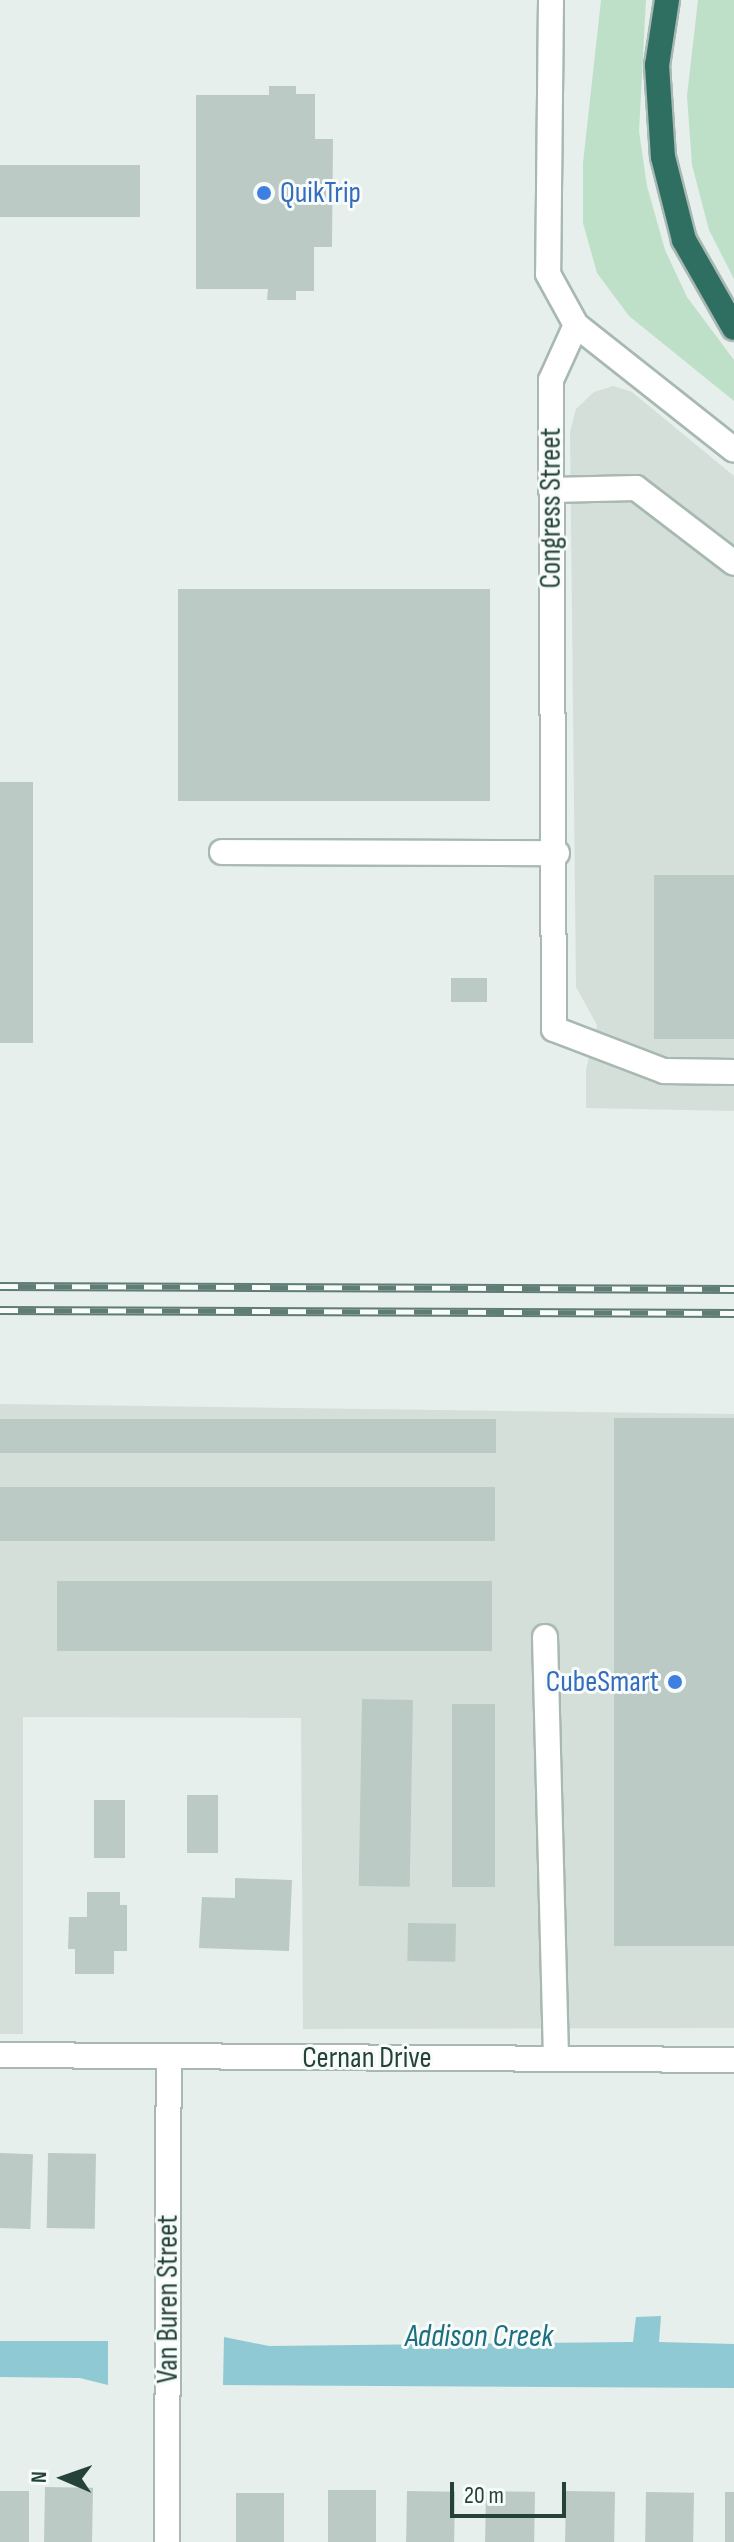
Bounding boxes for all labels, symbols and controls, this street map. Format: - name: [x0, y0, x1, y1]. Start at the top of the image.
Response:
- place label: QuikTrip: [280, 175, 361, 211]
- marker: QuikTrip: [255, 184, 273, 202]
- street label: Congress Street: [533, 427, 569, 589]
- place label: CubeSmart: [546, 1664, 659, 1700]
- marker: CubeSmart: [666, 1673, 684, 1691]
- street label: Cernan Drive: [302, 2040, 432, 2076]
- street label: Van Buren Street: [150, 2215, 186, 2383]
- water label: Addison Creek: [405, 2318, 553, 2356]
- north arrow: [24, 2438, 104, 2518]
- scale bar: [454, 2466, 570, 2516]
- text: N: [26, 2471, 53, 2483]
- text: 20 m: [464, 2481, 504, 2510]

